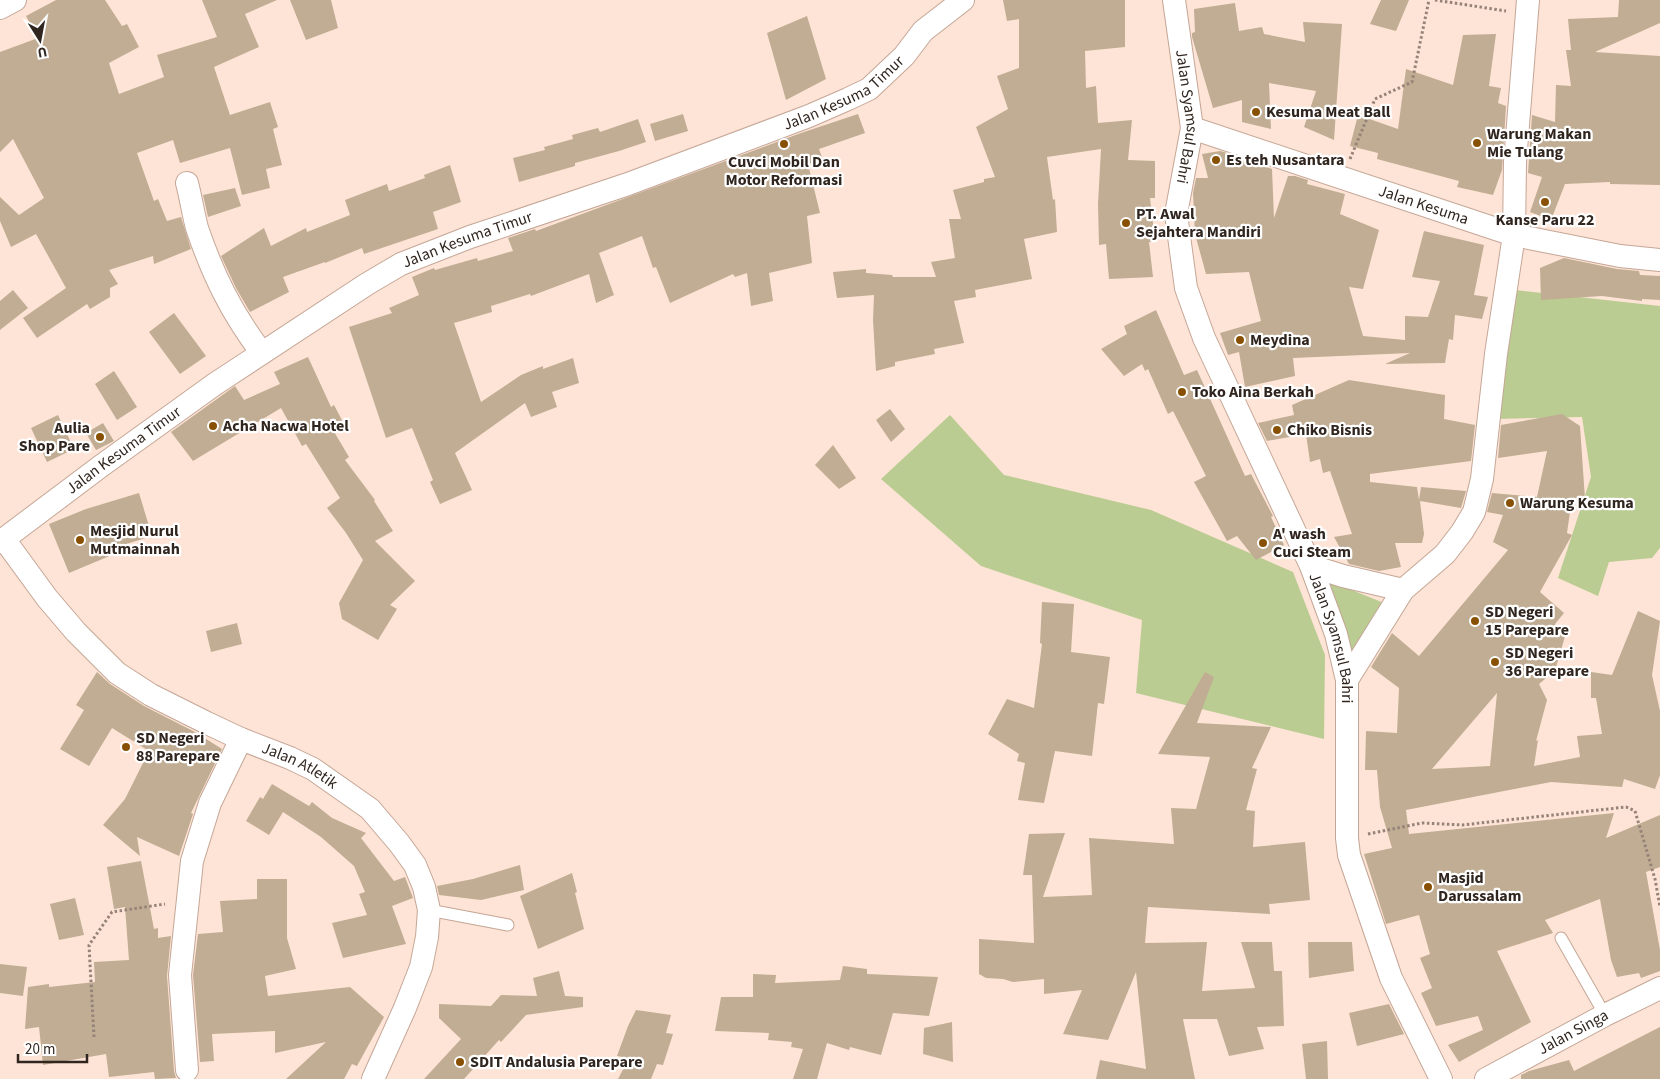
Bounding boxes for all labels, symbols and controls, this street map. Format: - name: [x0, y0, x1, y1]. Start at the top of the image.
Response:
- north arrow: [15, 15, 65, 65]
- text: U: [36, 41, 49, 62]
- street label: Jalan Syamsul Bahri: [1170, 48, 1203, 185]
- street label: Jalan Kesuma Timur: [780, 50, 909, 136]
- place label: Kesuma Meat Ball: [1266, 101, 1391, 123]
- marker: Kesuma Meat Ball: [1250, 106, 1262, 118]
- place label: Warung Makan Mie Tulang: [1487, 123, 1591, 163]
- marker: Warung Makan Mie Tulang: [1471, 137, 1483, 149]
- marker: Cuvci Mobil Dan Motor Reformasi: [778, 138, 790, 150]
- place label: Es teh Nusantara: [1226, 149, 1345, 171]
- place label: Cuvci Mobil Dan Motor Reformasi: [726, 151, 842, 191]
- marker: Es teh Nusantara: [1210, 154, 1222, 166]
- street label: Jalan Kesuma: [1376, 180, 1472, 230]
- marker: Kanse Paru 22: [1539, 196, 1551, 208]
- place label: PT. Awal Sejahtera Mandiri: [1136, 203, 1261, 243]
- street label: Jalan Kesuma Timur: [399, 206, 536, 273]
- place label: Kanse Paru 22: [1496, 209, 1594, 231]
- marker: PT. Awal Sejahtera Mandiri: [1120, 217, 1132, 229]
- place label: Meydina: [1250, 329, 1310, 351]
- marker: Meydina: [1234, 334, 1246, 346]
- place label: Toko Aina Berkah: [1192, 381, 1314, 403]
- marker: Toko Aina Berkah: [1176, 386, 1188, 398]
- street label: Jalan Kesuma Timur: [62, 401, 186, 499]
- place label: Acha Nacwa Hotel: [222, 415, 349, 437]
- place label: Aulia Shop Pare: [19, 417, 90, 457]
- place label: Chiko Bisnis: [1287, 419, 1372, 441]
- marker: Acha Nacwa Hotel: [207, 420, 219, 432]
- marker: Chiko Bisnis: [1271, 424, 1283, 436]
- marker: Aulia Shop Pare: [94, 431, 106, 443]
- place label: Warung Kesuma: [1520, 492, 1634, 514]
- marker: Warung Kesuma: [1504, 497, 1516, 509]
- place label: Mesjid Nurul Mutmainnah: [90, 520, 180, 560]
- place label: A' wash Cuci Steam: [1272, 523, 1351, 563]
- marker: Mesjid Nurul Mutmainnah: [74, 534, 86, 546]
- marker: A' wash Cuci Steam: [1257, 537, 1269, 549]
- street label: Jalan Syamsul Bahri: [1303, 570, 1358, 704]
- place label: SD Negeri 15 Parepare: [1485, 601, 1569, 641]
- marker: SD Negeri 15 Parepare: [1469, 615, 1481, 627]
- place label: SD Negeri 36 Parepare: [1505, 642, 1589, 682]
- marker: SD Negeri 36 Parepare: [1489, 656, 1501, 668]
- place label: SD Negeri 88 Parepare: [136, 727, 220, 767]
- street label: Jalan Atletik: [259, 737, 342, 794]
- marker: SD Negeri 88 Parepare: [120, 741, 132, 753]
- place label: Masjid Darussalam: [1438, 867, 1521, 907]
- marker: Masjid Darussalam: [1422, 881, 1434, 893]
- street label: Jalan Singa: [1534, 1004, 1612, 1060]
- scale bar: [18, 1032, 86, 1064]
- text: 20 m: [25, 1039, 55, 1060]
- place label: SDIT Andalusia Parepare: [470, 1051, 643, 1073]
- marker: SDIT Andalusia Parepare: [454, 1056, 466, 1068]

